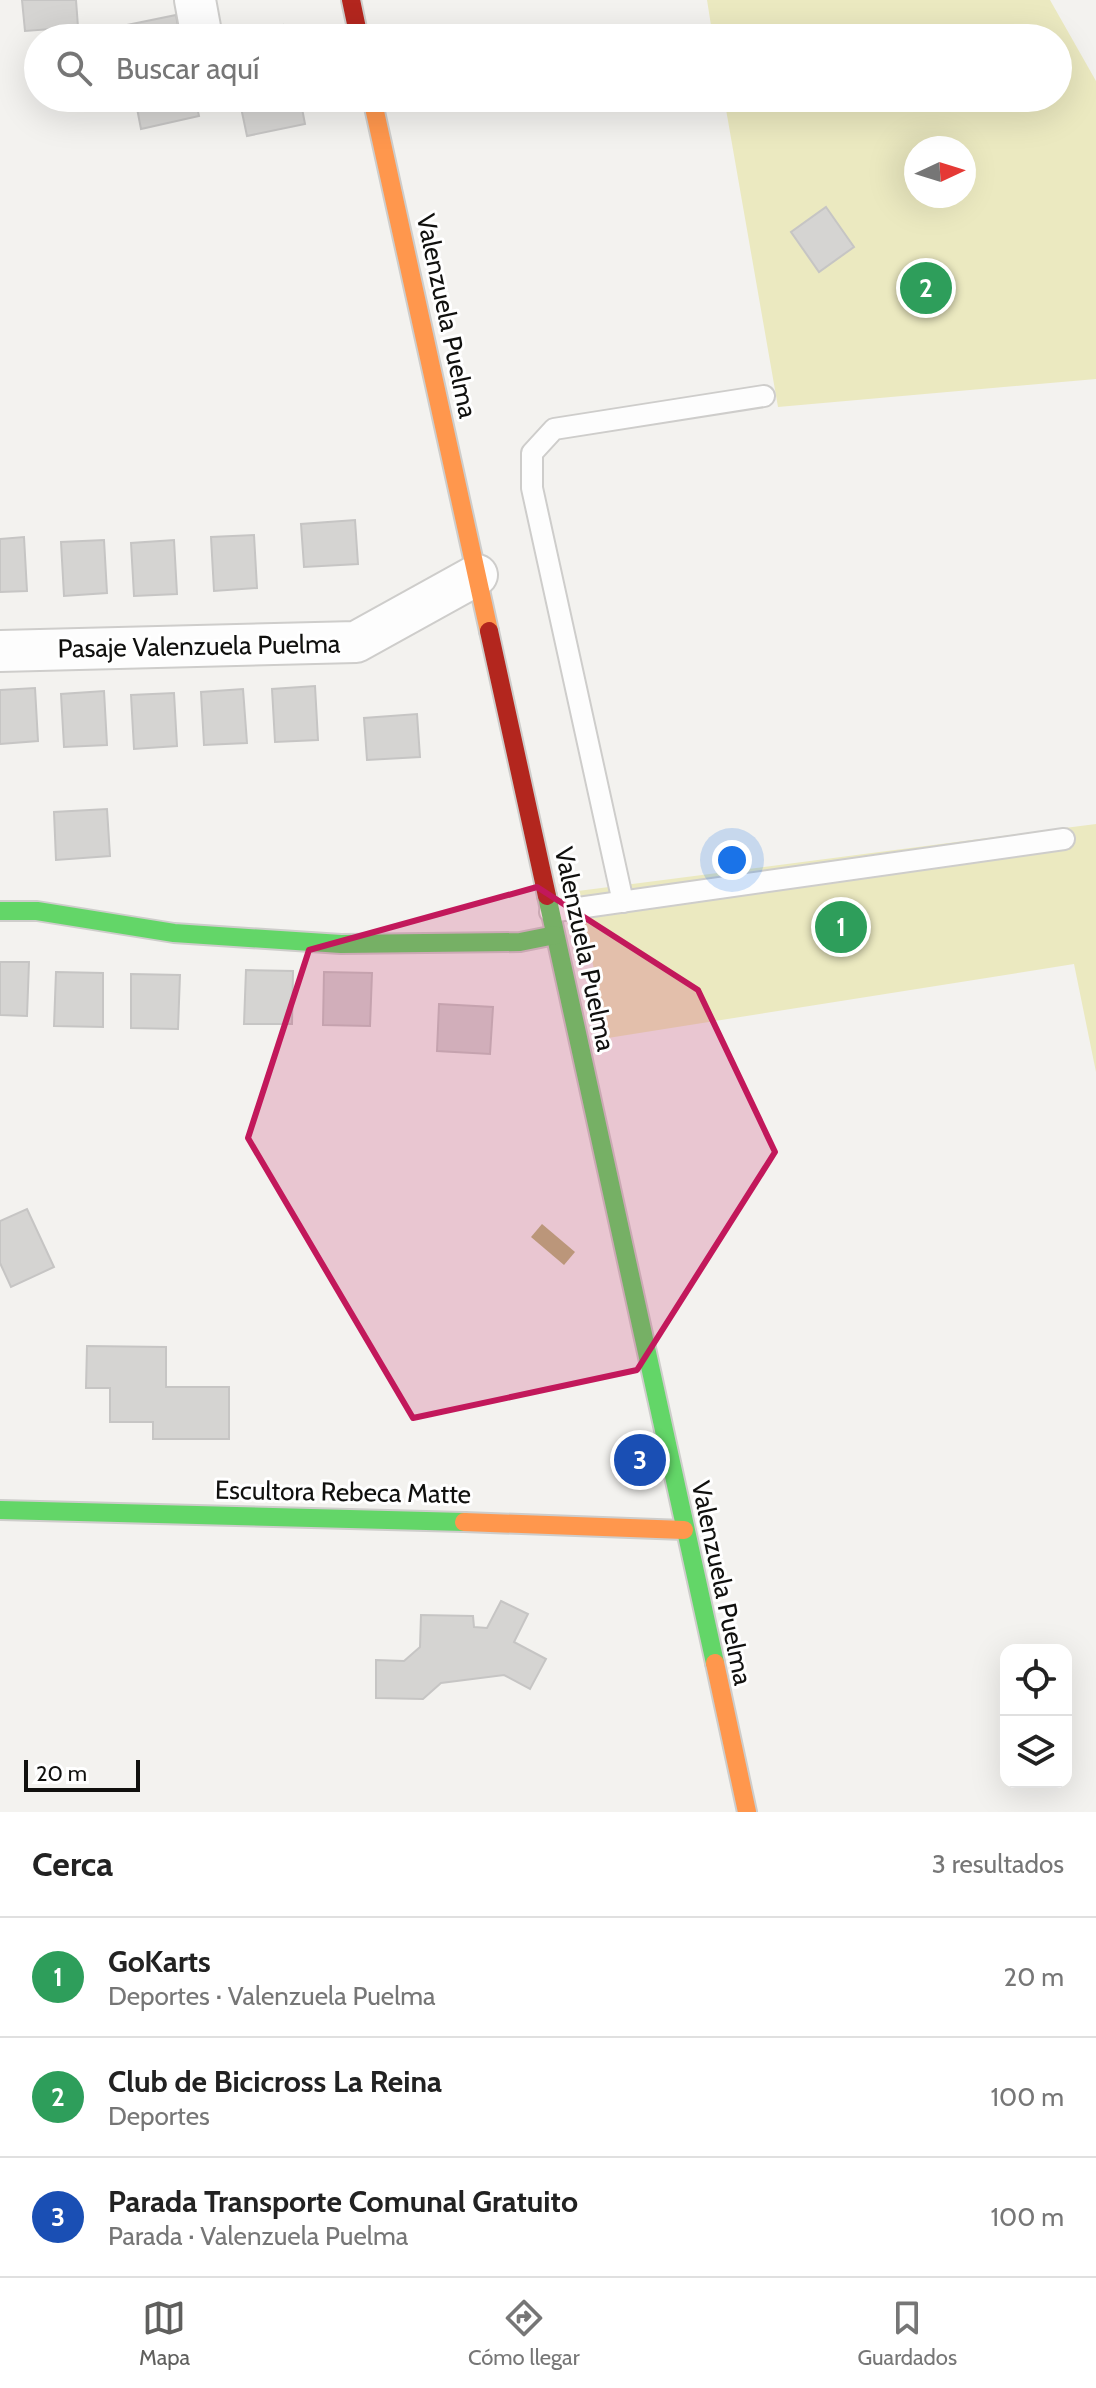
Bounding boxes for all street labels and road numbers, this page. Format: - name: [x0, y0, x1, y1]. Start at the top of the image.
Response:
- street label: Valenzuela Puelma: [410, 211, 484, 421]
- street label: Pasaje Valenzuela Puelma: [57, 628, 341, 664]
- street label: Valenzuela Puelma: [548, 844, 622, 1054]
- street label: Escultora Rebeca Matte: [215, 1474, 471, 1510]
- street label: Valenzuela Puelma: [685, 1478, 759, 1688]

